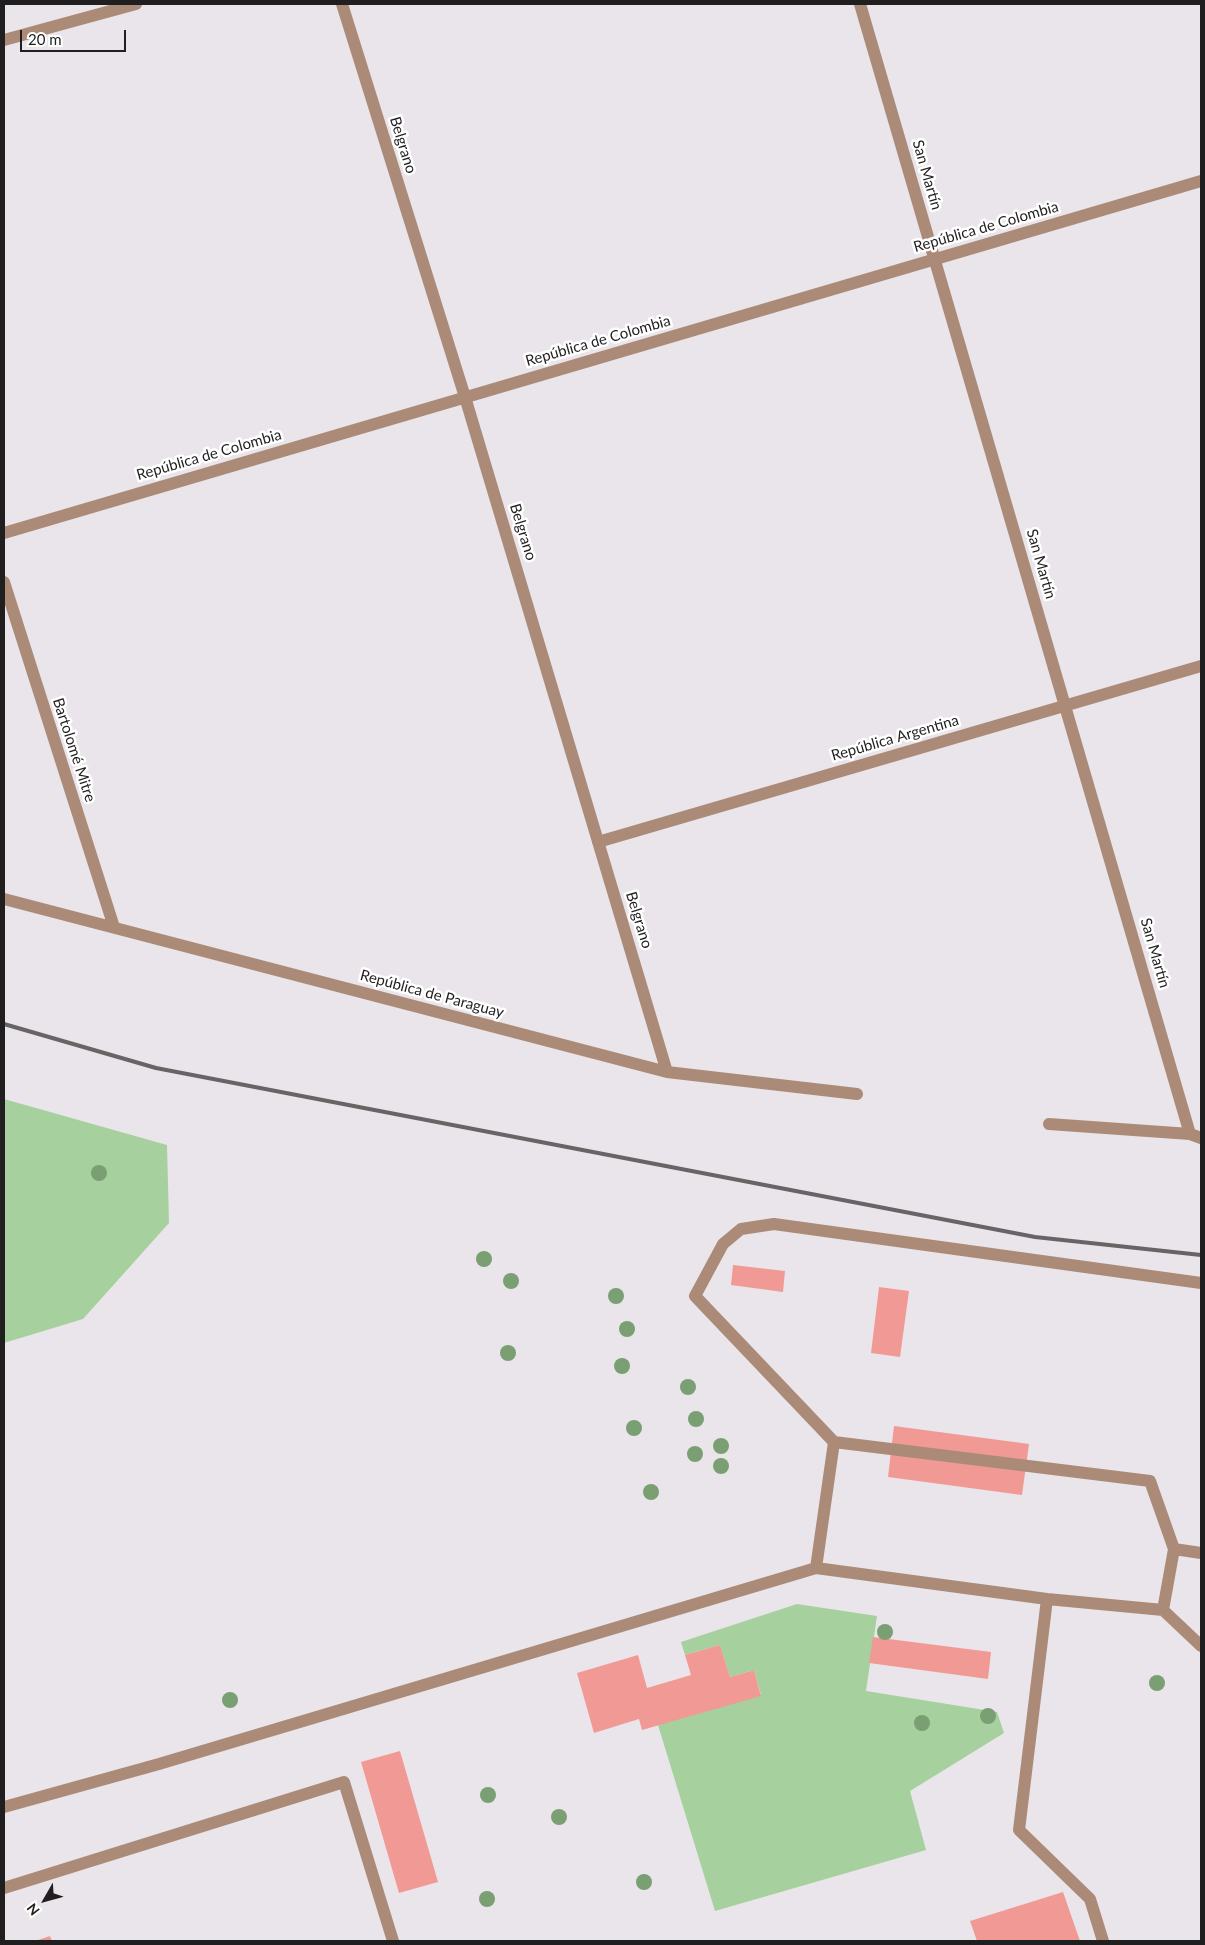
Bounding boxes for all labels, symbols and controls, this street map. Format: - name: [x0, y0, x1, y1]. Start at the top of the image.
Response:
- scale bar: [22, 20, 129, 52]
- text: 20 m: [28, 30, 62, 48]
- street label: Belgrano: [386, 114, 420, 176]
- street label: San Martín: [908, 138, 946, 212]
- street label: República de Colombia: [911, 198, 1061, 256]
- street label: República de Colombia: [523, 312, 673, 370]
- street label: República de Colombia: [134, 426, 284, 484]
- street label: Belgrano: [506, 501, 540, 563]
- street label: San Martín: [1022, 527, 1060, 601]
- street label: Bartolomé Mitre: [49, 696, 99, 804]
- street label: República Argentina: [829, 711, 961, 765]
- street label: Belgrano: [622, 889, 656, 951]
- street label: San Martín: [1136, 916, 1174, 990]
- street label: República de Paraguay: [358, 966, 506, 1022]
- north arrow: [20, 1875, 70, 1925]
- text: N: [23, 1900, 43, 1919]

